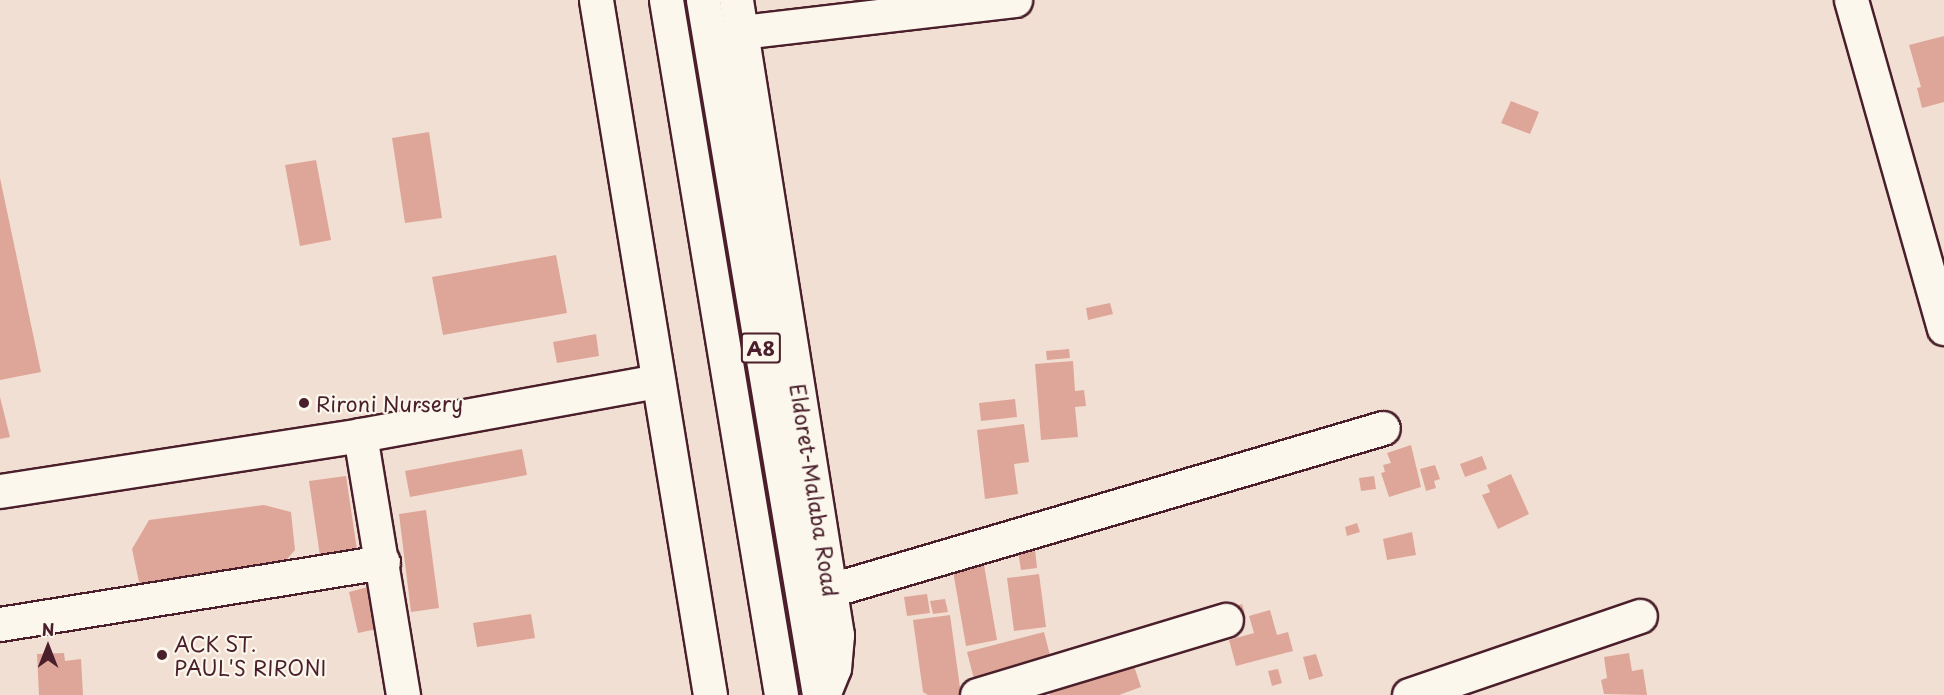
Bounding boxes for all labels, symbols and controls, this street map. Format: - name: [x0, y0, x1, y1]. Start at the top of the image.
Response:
- road number: A8: [740, 331, 782, 365]
- street label: Eldoret-Malaba Road: [786, 382, 844, 598]
- place label: Rironi Nursery: [316, 390, 464, 416]
- marker: Rironi Nursery: [297, 396, 311, 410]
- north arrow: [18, 617, 78, 677]
- text: N: [42, 617, 54, 641]
- place label: ACK ST. PAUL'S RIRONI: [174, 630, 327, 680]
- marker: ACK ST. PAUL'S RIRONI: [155, 648, 169, 662]

